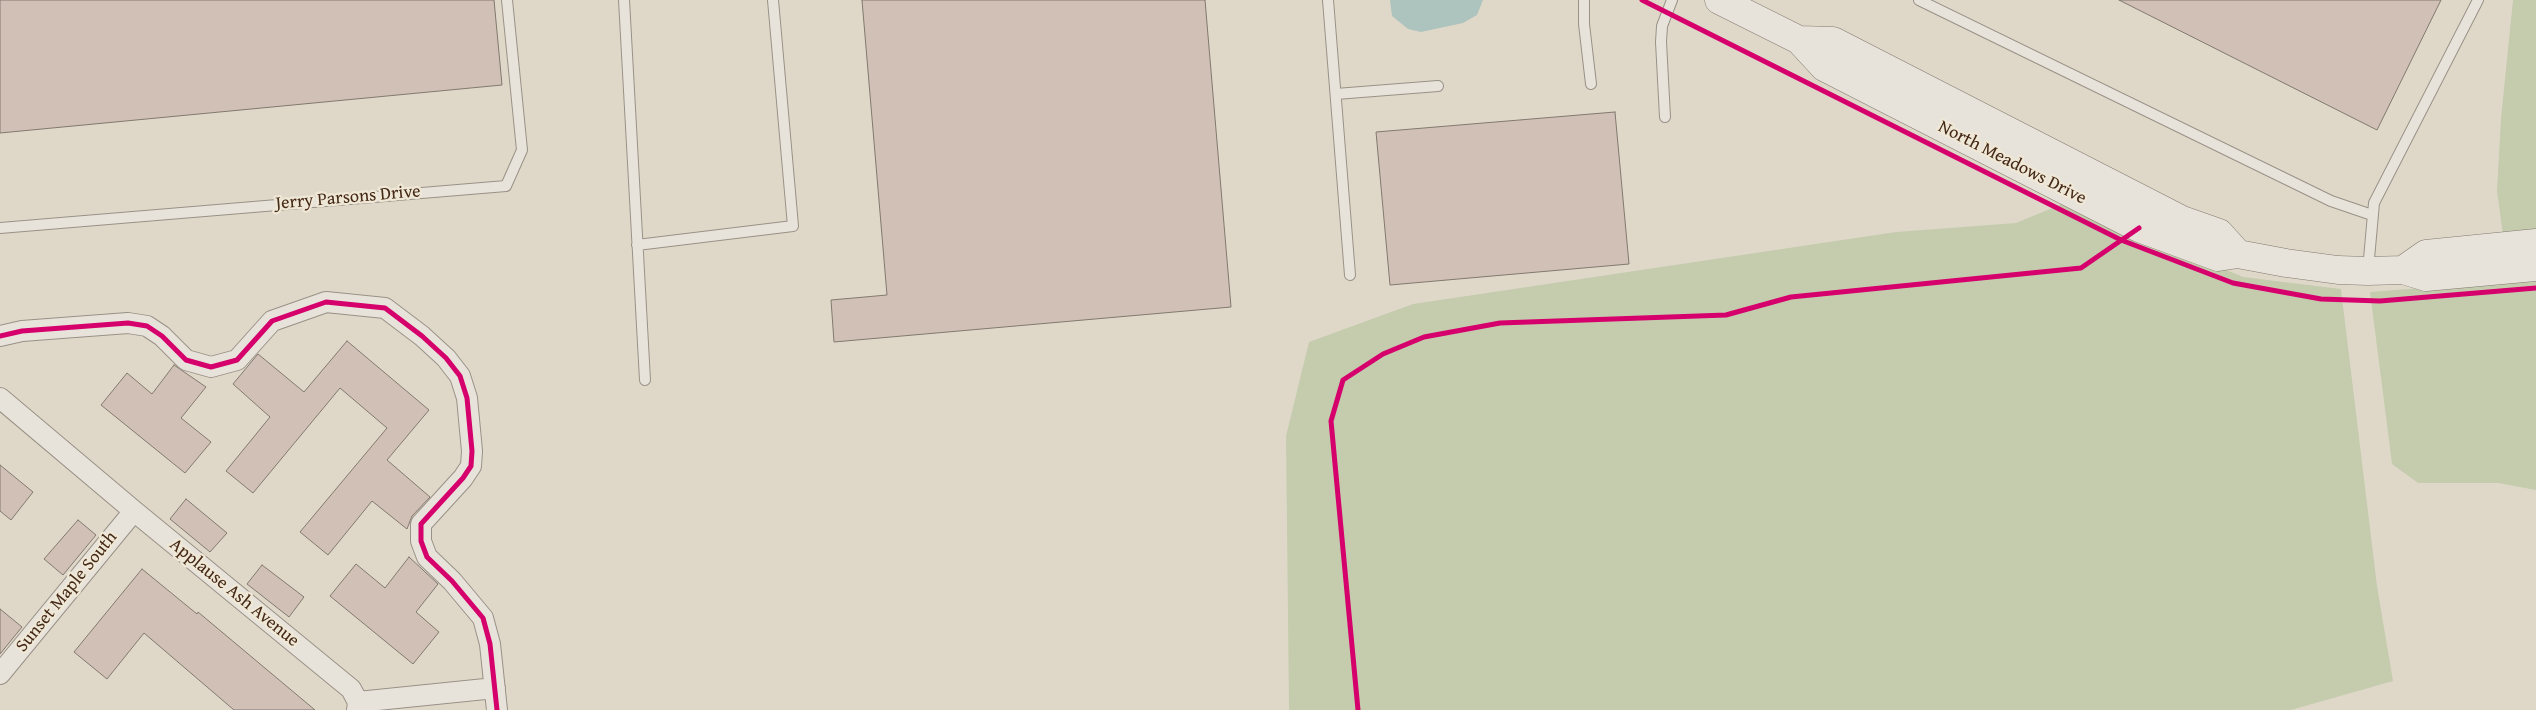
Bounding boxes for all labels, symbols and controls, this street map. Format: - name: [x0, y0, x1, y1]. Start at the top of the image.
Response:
- street label: North Meadows Drive: [1934, 116, 2090, 210]
- street label: Jerry Parsons Drive: [275, 181, 421, 215]
- street label: Sunset Maple South: [12, 527, 122, 657]
- street label: Applause Ash Avenue: [165, 534, 303, 652]

